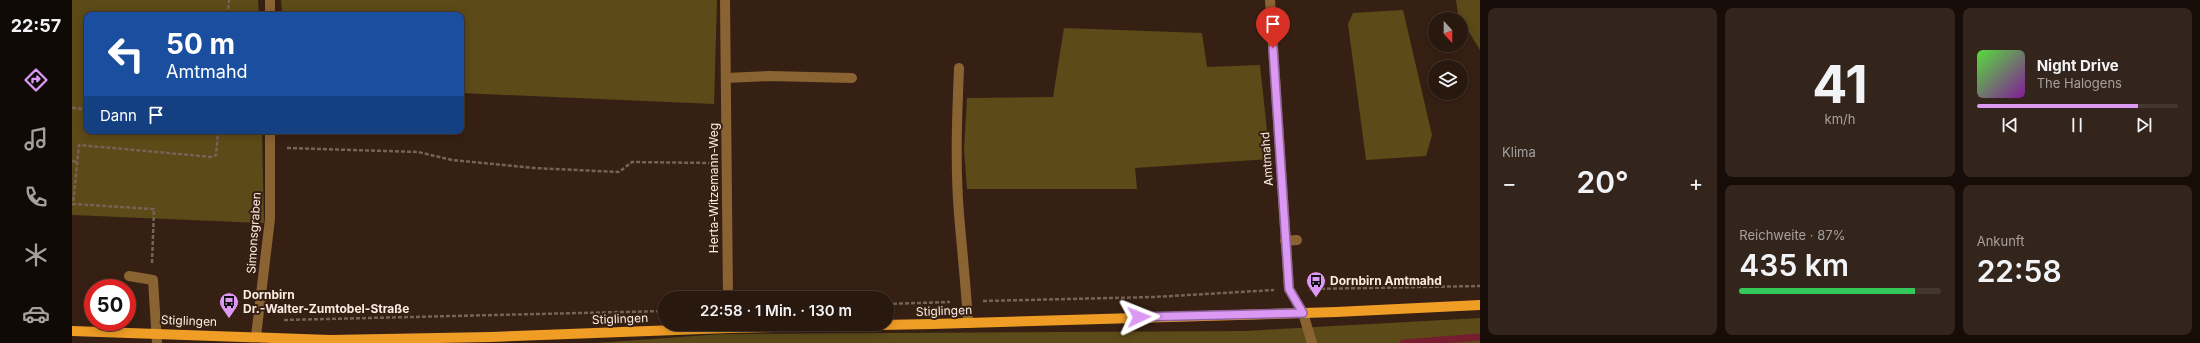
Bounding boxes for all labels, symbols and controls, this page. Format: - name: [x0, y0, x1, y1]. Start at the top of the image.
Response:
- pin: [1256, 7.0, 1290, 48]
- north arrow: [1428, 12, 1468, 52]
- map controls: [1428, 12, 1468, 100]
- icon: arrive: [1262, 13, 1284, 35]
- text: 22:57: [11, 15, 61, 36]
- text: 50 m: [166, 27, 235, 61]
- icon: left: [100, 28, 152, 80]
- text: 41: [1812, 53, 1868, 116]
- text: Night Drive: [2037, 56, 2119, 75]
- button: layers: [1428, 60, 1468, 100]
- text: Amtmahd: [166, 61, 248, 82]
- icon: directions: [22, 66, 50, 94]
- text: The Halogens: [2037, 75, 2122, 91]
- icon: arrive: [145, 104, 167, 126]
- text: Dann: [100, 106, 137, 125]
- text: km/h: [1825, 111, 1855, 127]
- icon: previous: [1999, 114, 2021, 136]
- icon: pause: [2066, 114, 2088, 136]
- icon: next: [2133, 114, 2155, 136]
- street label: Herta-Witzemann-Weg: [706, 123, 721, 253]
- icon: music: [22, 125, 50, 153]
- street label: Amtmahd: [1257, 131, 1276, 187]
- text: Klima: [1502, 144, 1536, 160]
- text: 20°: [1577, 164, 1629, 200]
- text: −: [1502, 170, 1517, 196]
- text: +: [1689, 170, 1703, 196]
- icon: phone: [22, 183, 50, 211]
- street label: Simonsgraben: [243, 192, 264, 274]
- text: Reichweite · 87%: [1739, 227, 1845, 243]
- text: Ankunft: [1977, 233, 2024, 249]
- icon: climate: [22, 241, 50, 269]
- text: 435 km: [1739, 247, 1849, 283]
- text: 22:58: [1977, 253, 2062, 289]
- bus stop icon: Dornbirn Amtmahd: [1305, 270, 1327, 298]
- place label: Dornbirn Amtmahd: [1330, 273, 1442, 288]
- speed limit sign: 50: [84, 279, 136, 331]
- place label: Dornbirn Dr.-Walter-Zumtobel-Straße: [243, 287, 409, 316]
- bus stop icon: Dornbirn Dr.-Walter-Zumtobel-Straße: [218, 291, 240, 319]
- position arrow: [1118, 296, 1160, 338]
- icon: car: [22, 300, 50, 328]
- text: 22:58 · 1 Min. · 130 m: [700, 301, 852, 320]
- street label: Stiglingen: [916, 302, 972, 319]
- street label: Stiglingen: [592, 310, 648, 327]
- street label: Stiglingen: [161, 312, 217, 329]

